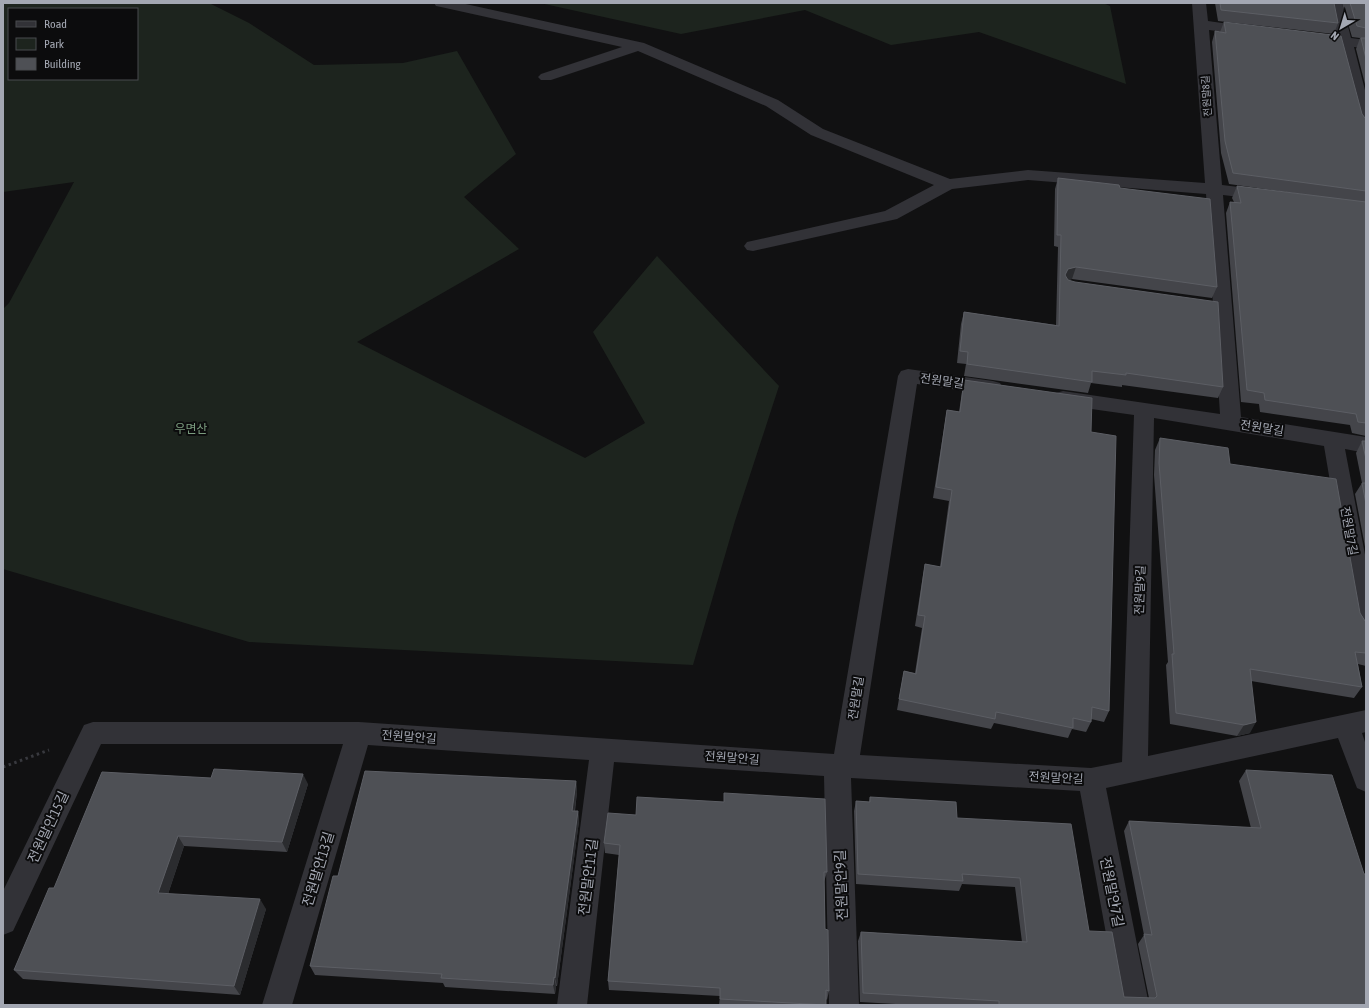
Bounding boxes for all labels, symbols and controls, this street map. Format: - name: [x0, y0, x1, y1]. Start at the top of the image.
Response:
- legend: [8, 8, 138, 80]
- north arrow: [1321, 8, 1361, 48]
- text: Road: [44, 17, 67, 31]
- text: N: [1329, 29, 1341, 43]
- text: Park: [44, 37, 65, 51]
- text: Building: [44, 57, 82, 71]
- street label: 전원말8길: [1200, 75, 1213, 117]
- street label: 전원말길: [919, 371, 965, 391]
- street label: 전원말길: [1239, 418, 1285, 438]
- park label: 우면산: [174, 422, 208, 436]
- street label: 전원말7길: [1338, 505, 1360, 557]
- street label: 전원말9길: [1132, 565, 1148, 615]
- street label: 전원말길: [846, 675, 866, 721]
- street label: 전원말안길: [381, 728, 437, 746]
- street label: 전원말안길: [704, 749, 760, 767]
- street label: 전원말안길: [1028, 770, 1084, 786]
- street label: 전원말안15길: [24, 788, 72, 866]
- street label: 전원말안13길: [299, 830, 337, 908]
- street label: 전원말안11길: [575, 838, 601, 916]
- street label: 전원말안9길: [832, 849, 850, 921]
- street label: 전원말안7길: [1097, 856, 1127, 928]

